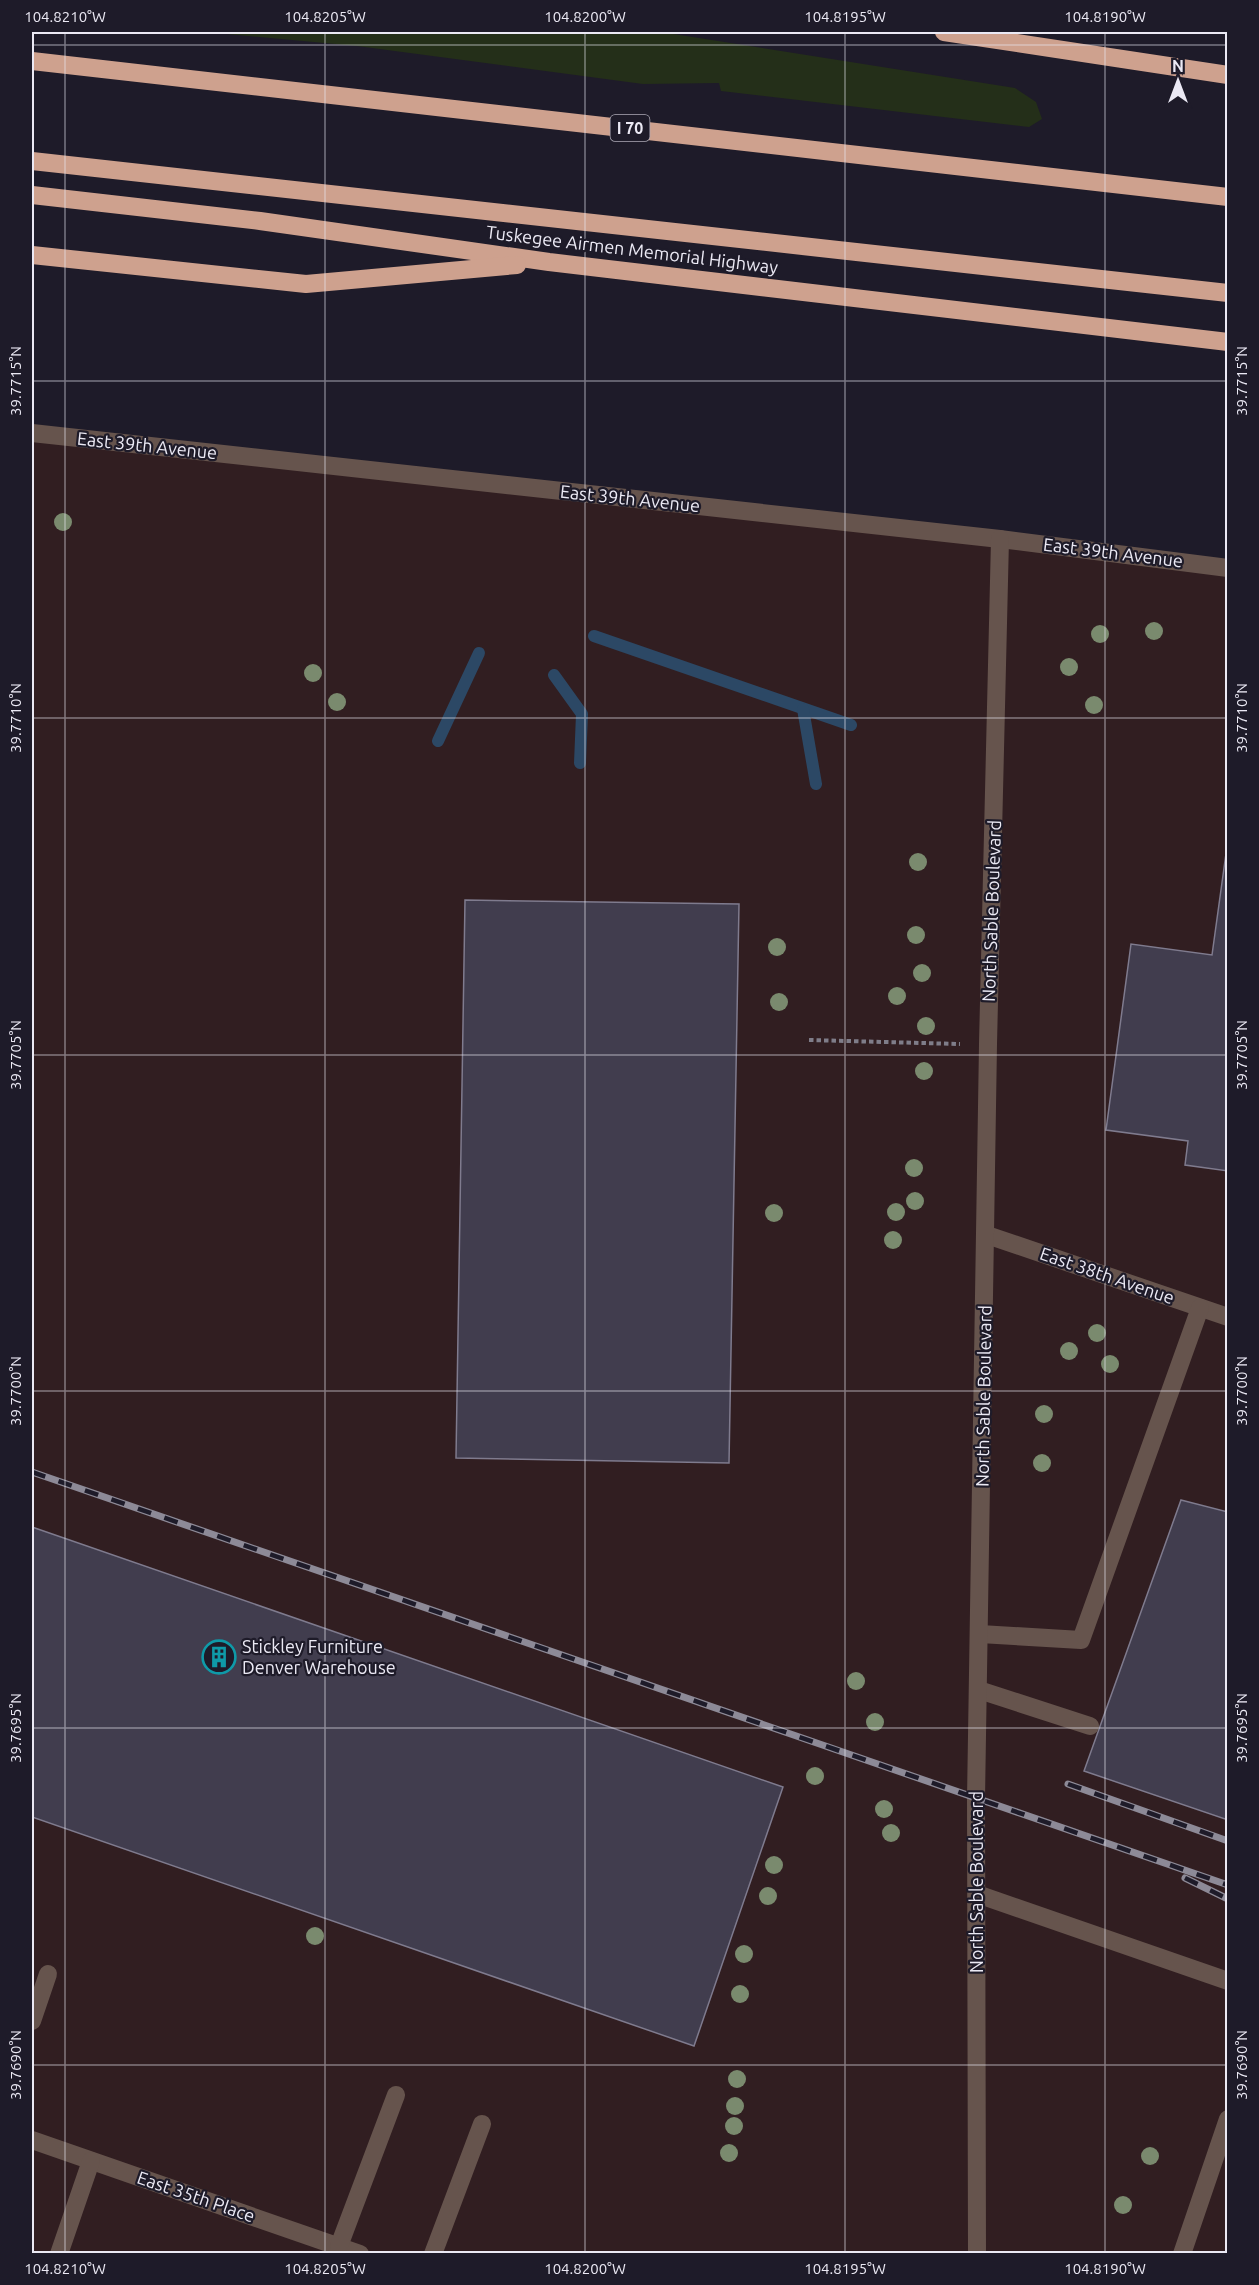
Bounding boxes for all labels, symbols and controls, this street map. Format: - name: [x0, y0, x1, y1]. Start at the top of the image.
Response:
- text: 104.8210°W: [24, 8, 106, 25]
- text: 104.8205°W: [284, 8, 366, 25]
- text: 104.8200°W: [544, 8, 626, 25]
- text: 104.8195°W: [804, 8, 886, 25]
- text: 104.8190°W: [1064, 8, 1146, 25]
- north arrow: [1148, 51, 1208, 111]
- text: N: [1172, 57, 1184, 75]
- road number: I 70: [610, 115, 650, 141]
- street label: Tuskegee Airmen Memorial Highway: [485, 221, 779, 277]
- text: 39.7715°N: [7, 346, 24, 416]
- text: 39.7715°N: [1233, 346, 1250, 416]
- street label: East 39th Avenue: [76, 428, 218, 462]
- street label: East 39th Avenue: [559, 481, 701, 515]
- street label: East 39th Avenue: [1042, 534, 1184, 571]
- text: 39.7710°N: [7, 683, 24, 753]
- text: 39.7710°N: [1233, 683, 1250, 753]
- street label: North Sable Boulevard: [978, 820, 1004, 1002]
- text: 39.7705°N: [7, 1020, 24, 1090]
- text: 39.7705°N: [1233, 1020, 1250, 1090]
- street label: East 38th Avenue: [1038, 1243, 1177, 1307]
- street label: North Sable Boulevard: [971, 1305, 995, 1487]
- text: 39.7700°N: [7, 1356, 24, 1426]
- text: 39.7700°N: [1233, 1356, 1250, 1426]
- place label: Stickley Furniture Denver Warehouse: [242, 1636, 396, 1677]
- building icon: Stickley Furniture Denver Warehouse: [201, 1639, 237, 1675]
- text: 39.7695°N: [7, 1693, 24, 1763]
- text: 39.7695°N: [1233, 1693, 1250, 1763]
- street label: North Sable Boulevard: [966, 1791, 986, 1973]
- text: 39.7690°N: [7, 2030, 24, 2100]
- text: 39.7690°N: [1233, 2030, 1250, 2100]
- street label: East 35th Place: [135, 2167, 258, 2226]
- text: 104.8210°W: [24, 2260, 106, 2277]
- text: 104.8205°W: [284, 2260, 366, 2277]
- text: 104.8200°W: [544, 2260, 626, 2277]
- text: 104.8195°W: [804, 2260, 886, 2277]
- text: 104.8190°W: [1064, 2260, 1146, 2277]

